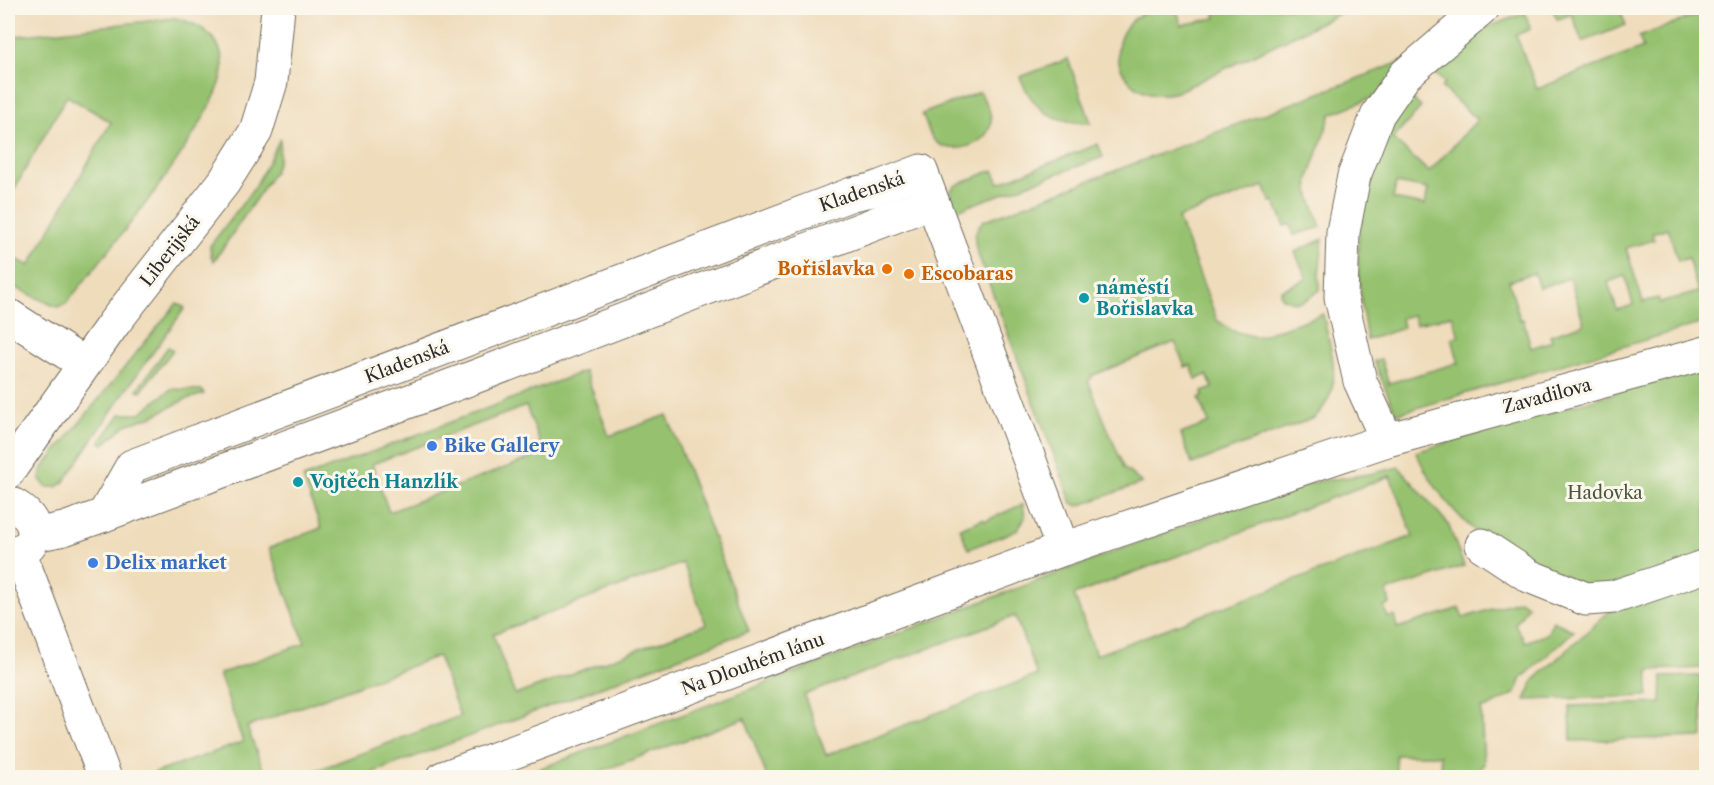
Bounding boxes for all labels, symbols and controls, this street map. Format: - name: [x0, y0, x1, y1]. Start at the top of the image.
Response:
- street label: Kladenská: [817, 167, 908, 217]
- street label: Liberijská: [136, 211, 205, 291]
- place label: Bořislavka: [777, 258, 876, 280]
- marker: Bořislavka: [880, 262, 894, 276]
- place label: Escobaras: [921, 263, 1013, 285]
- marker: Escobaras: [902, 267, 916, 281]
- place label: náměstí Bořislavka: [1096, 277, 1194, 320]
- marker: náměstí Bořislavka: [1077, 291, 1091, 305]
- street label: Kladenská: [362, 336, 453, 388]
- street label: Zavadilova: [1500, 373, 1594, 418]
- place label: Bike Gallery: [444, 435, 560, 457]
- marker: Bike Gallery: [425, 439, 439, 453]
- place label: Vojtěch Hanzlík: [309, 471, 459, 493]
- marker: Vojtěch Hanzlík: [291, 475, 305, 489]
- park label: Hadovka: [1567, 482, 1643, 504]
- place label: Delix market: [105, 552, 227, 574]
- marker: Delix market: [86, 556, 100, 570]
- street label: Na Dlouhém lánu: [679, 628, 827, 700]

